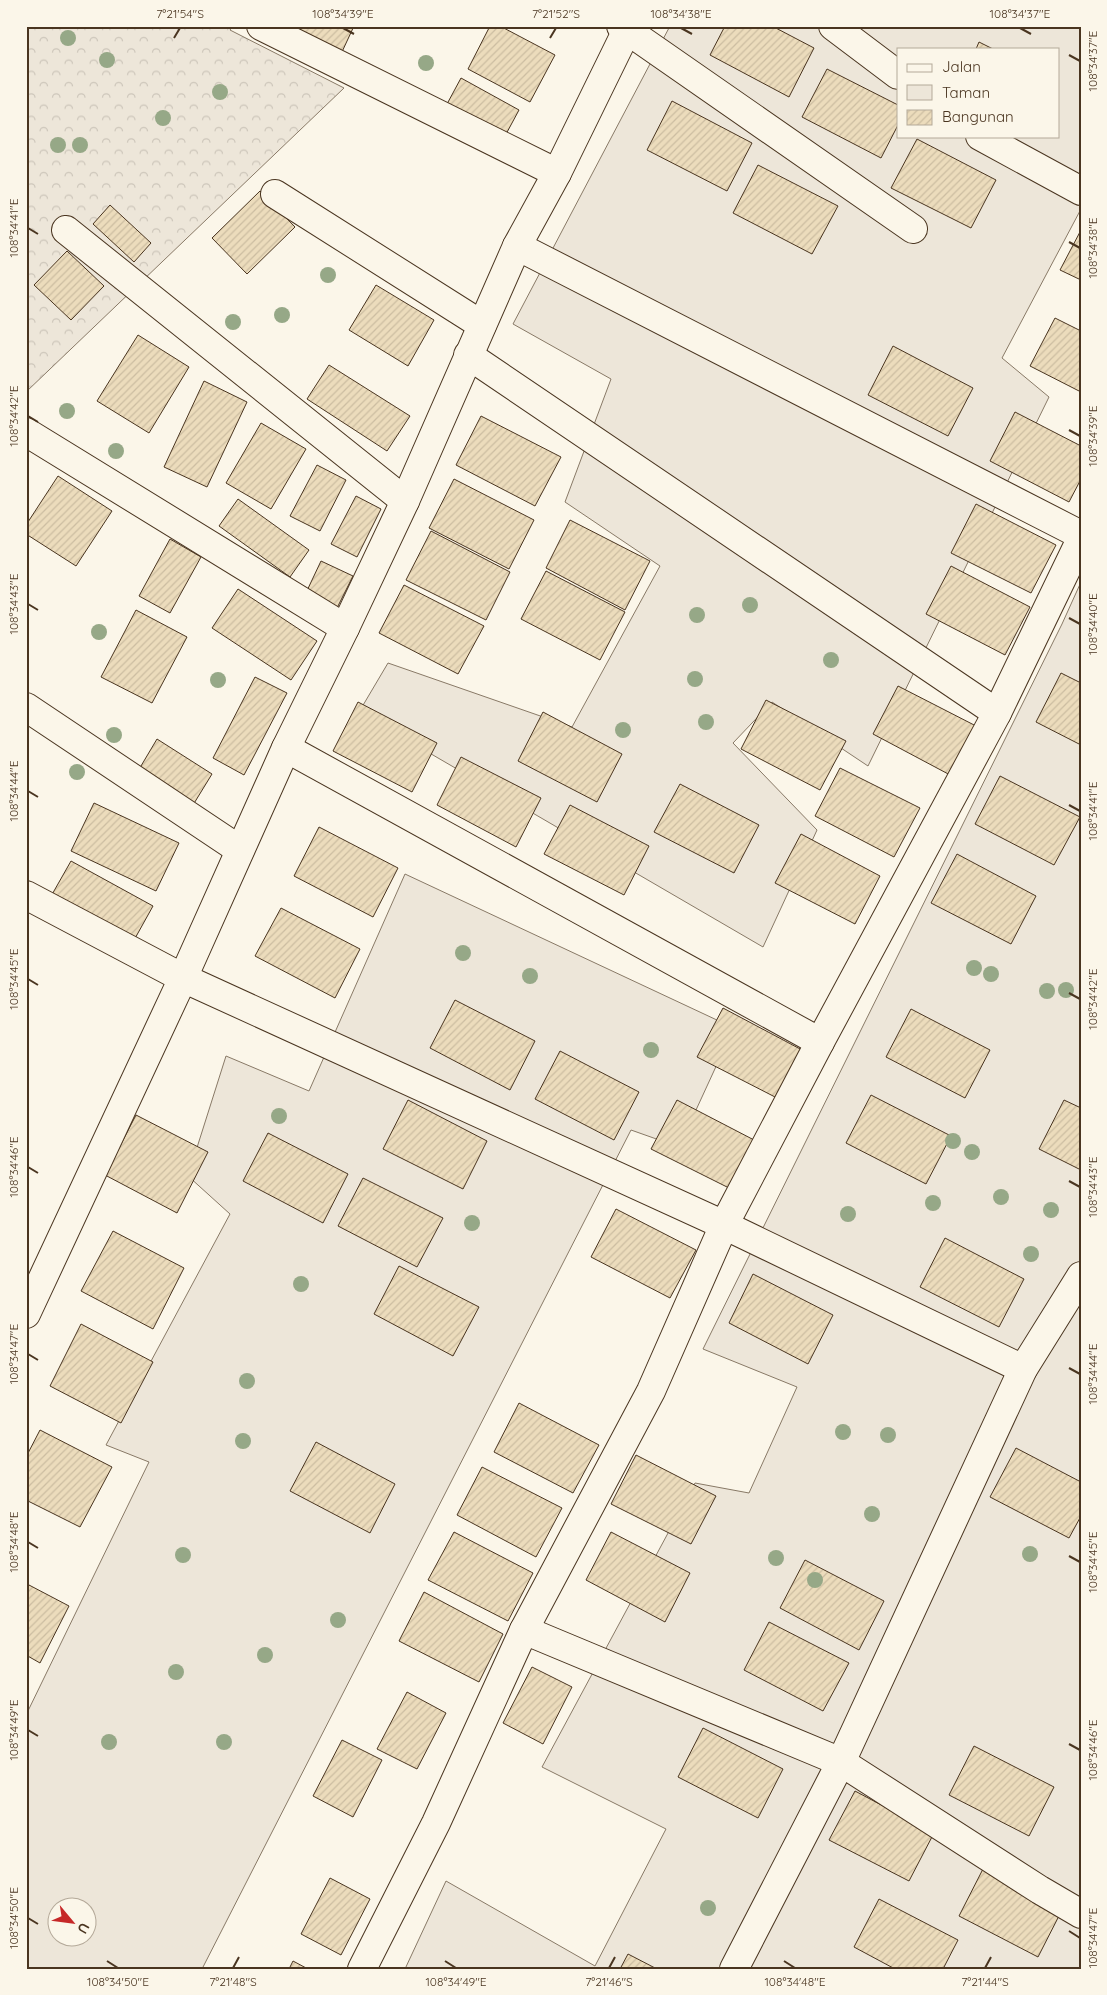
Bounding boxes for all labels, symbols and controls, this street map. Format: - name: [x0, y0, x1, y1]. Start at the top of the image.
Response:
- text: 7°21'54"S: [156, 6, 204, 21]
- text: 108°34'39"E: [312, 6, 374, 21]
- text: 7°21'52"S: [532, 6, 580, 21]
- text: 108°34'38"E: [650, 6, 712, 21]
- text: 108°34'37"E: [990, 6, 1051, 21]
- text: 108°34'37"E: [1085, 30, 1100, 91]
- legend: [897, 48, 1060, 138]
- text: Jalan: [942, 57, 981, 76]
- text: Taman: [942, 83, 990, 102]
- text: Bangunan: [942, 107, 1014, 126]
- text: 108°34'41"E: [6, 198, 21, 258]
- text: 108°34'38"E: [1085, 217, 1100, 279]
- text: 108°34'42"E: [6, 385, 21, 447]
- text: 108°34'39"E: [1085, 405, 1100, 467]
- text: 108°34'43"E: [6, 573, 21, 635]
- text: 108°34'40"E: [1085, 593, 1100, 655]
- text: 108°34'44"E: [6, 760, 21, 822]
- text: 108°34'41"E: [1085, 781, 1100, 841]
- text: 108°34'45"E: [6, 948, 21, 1010]
- text: 108°34'42"E: [1085, 968, 1100, 1030]
- text: 108°34'46"E: [6, 1136, 21, 1198]
- text: 108°34'43"E: [1085, 1156, 1100, 1218]
- text: 108°34'47"E: [6, 1324, 21, 1384]
- text: 108°34'44"E: [1085, 1343, 1100, 1405]
- text: 108°34'48"E: [6, 1511, 21, 1573]
- text: 108°34'45"E: [1085, 1531, 1100, 1593]
- text: 108°34'49"E: [6, 1699, 21, 1761]
- text: 108°34'46"E: [1085, 1719, 1100, 1781]
- text: 108°34'50"E: [6, 1887, 21, 1949]
- north arrow: [48, 1898, 98, 1948]
- text: 108°34'47"E: [1085, 1908, 1100, 1968]
- text: U: [73, 1920, 94, 1937]
- text: 108°34'50"E: [87, 1974, 149, 1989]
- text: 7°21'48"S: [209, 1974, 257, 1989]
- text: 108°34'49"E: [425, 1974, 487, 1989]
- text: 7°21'46"S: [585, 1974, 633, 1989]
- text: 108°34'48"E: [764, 1974, 826, 1989]
- text: 7°21'44"S: [961, 1974, 1009, 1989]

